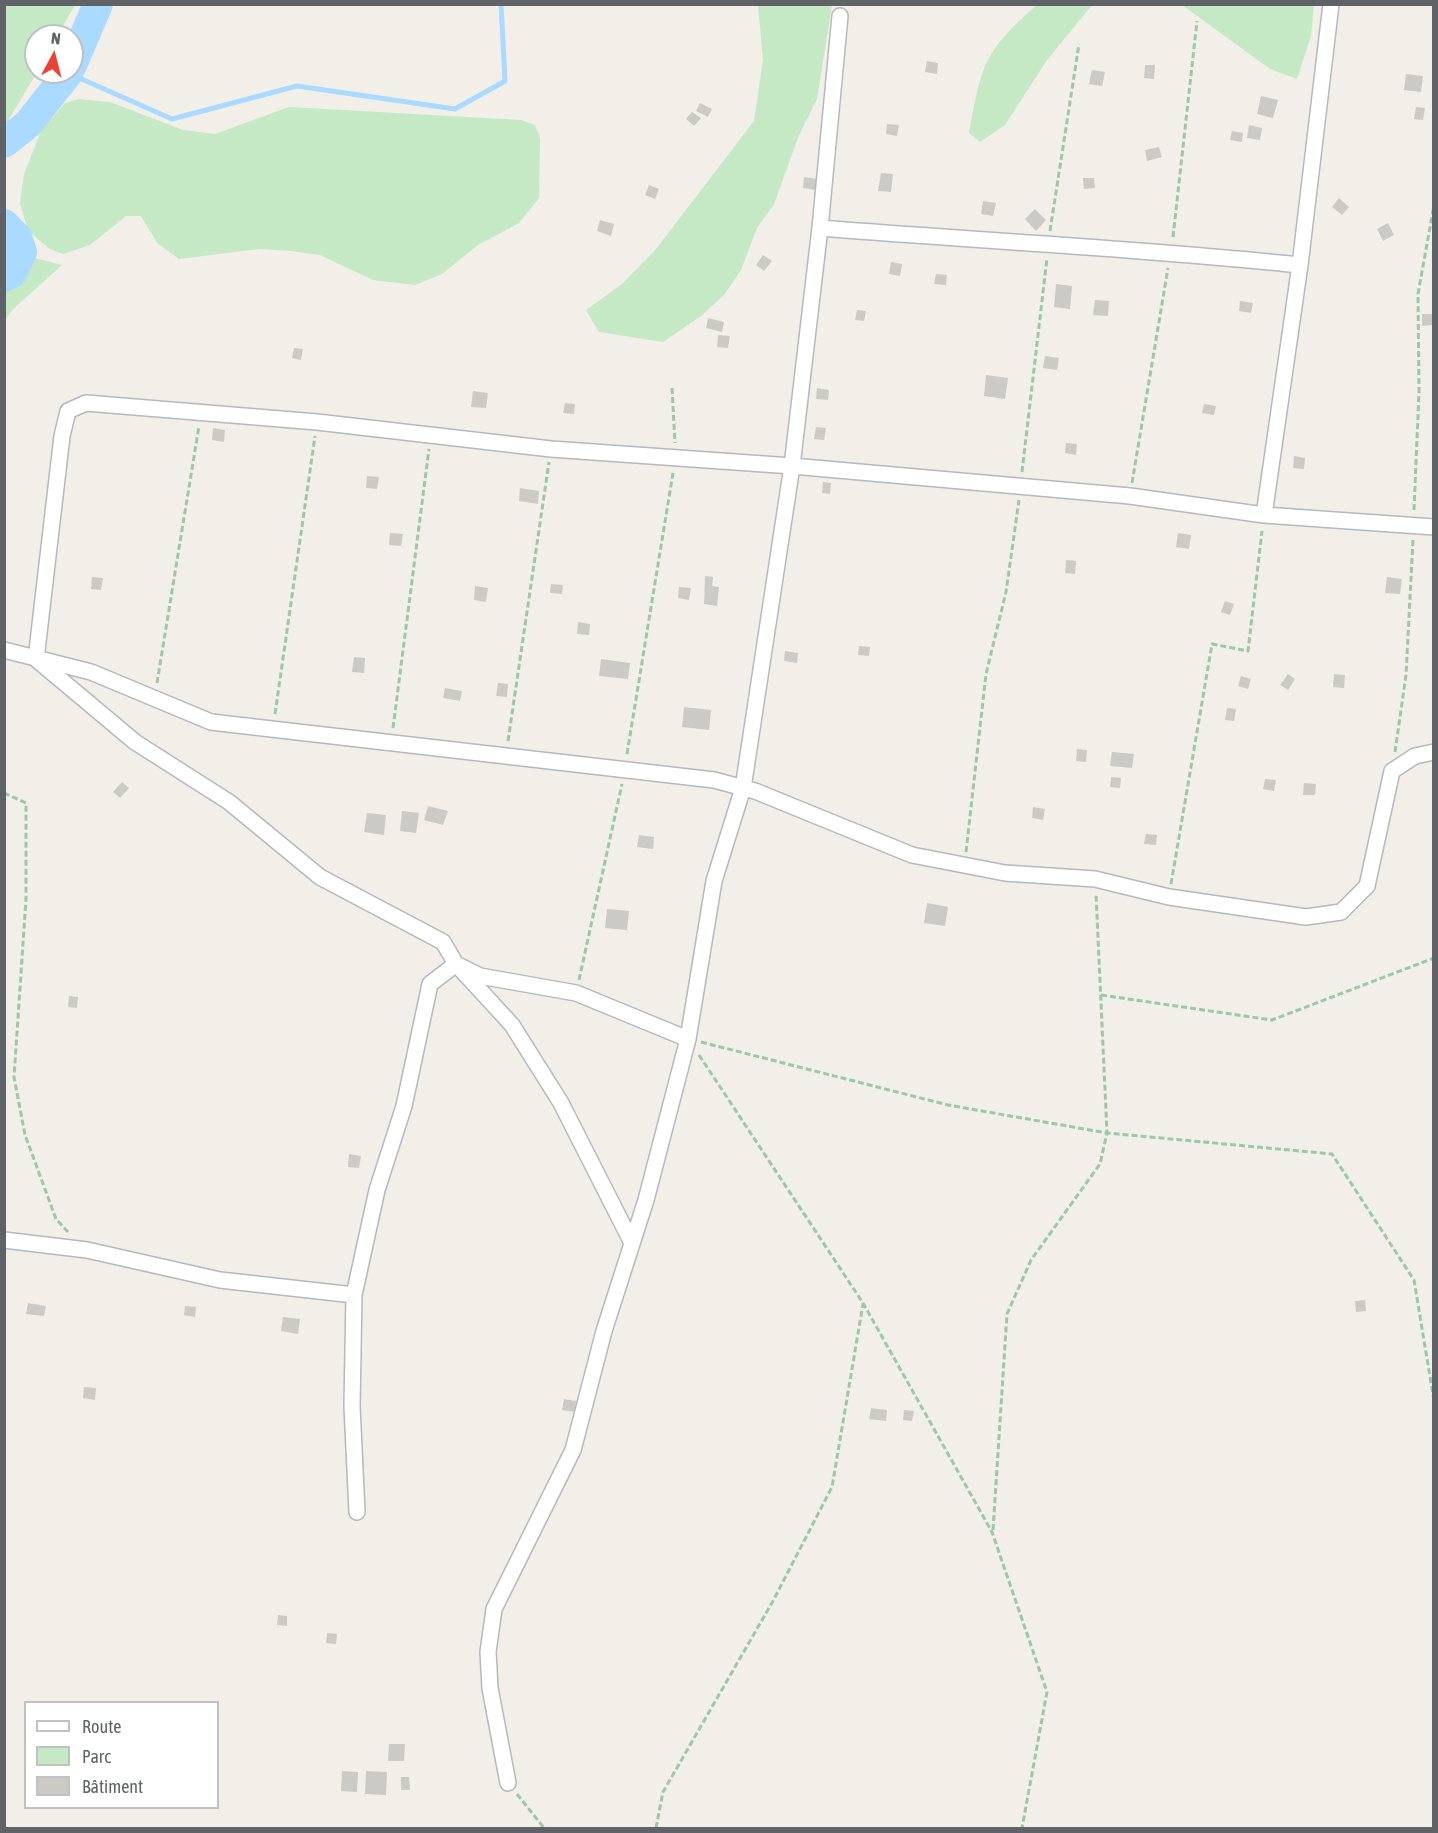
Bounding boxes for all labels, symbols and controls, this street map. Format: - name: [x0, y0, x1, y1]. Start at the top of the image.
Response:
- north arrow: [24, 24, 84, 84]
- text: N: [50, 29, 62, 48]
- legend: [24, 1701, 219, 1809]
- text: Route: [82, 1716, 121, 1737]
- text: Parc: [82, 1746, 111, 1767]
- text: Bâtiment: [82, 1776, 143, 1797]

